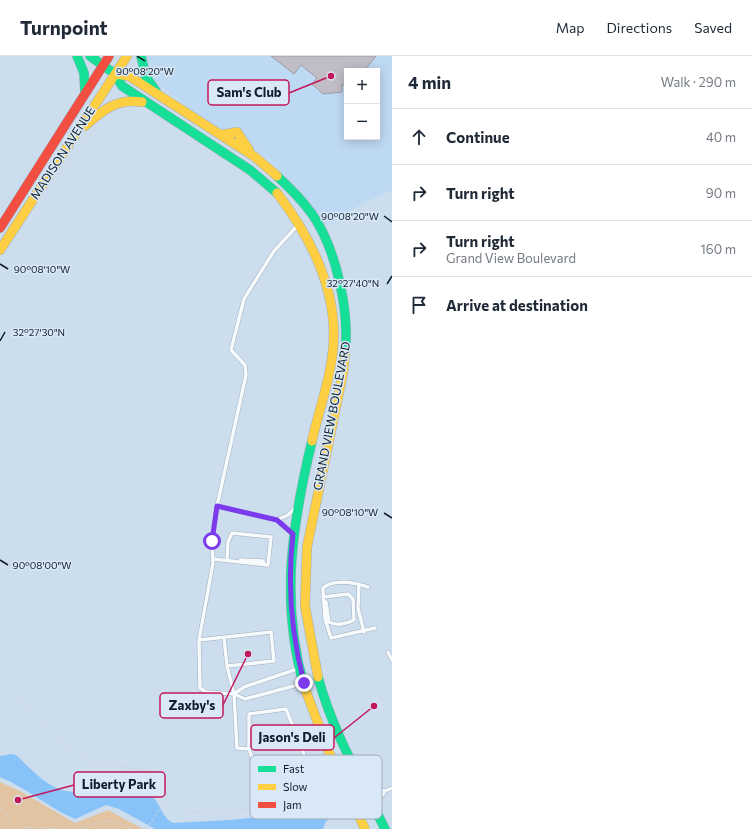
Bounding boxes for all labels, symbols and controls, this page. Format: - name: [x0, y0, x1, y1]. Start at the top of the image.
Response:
- text: Turnpoint: [20, 16, 108, 39]
- text: Map: [556, 19, 585, 36]
- text: Directions: [607, 19, 672, 36]
- text: Saved: [694, 19, 732, 36]
- text: 90°08'20"W: [116, 65, 174, 77]
- map controls: [344, 68, 380, 140]
- button: +: [344, 68, 380, 104]
- text: 4 min: [408, 72, 451, 93]
- text: Walk · 290 m: [661, 74, 736, 90]
- callout: Sam's Club: [208, 80, 289, 105]
- text: Sam's Club: [216, 84, 282, 100]
- street label: MADISON AVENUE: [27, 103, 97, 201]
- button: −: [344, 104, 380, 140]
- icon: ahead: [408, 126, 430, 148]
- text: Continue: [446, 128, 510, 146]
- text: 40 m: [706, 129, 736, 145]
- icon: right: [408, 182, 430, 204]
- text: Turn right: [446, 184, 515, 202]
- text: 90 m: [706, 185, 736, 201]
- text: 90°08'20"W: [321, 210, 379, 222]
- text: Turn right: [446, 232, 515, 250]
- icon: right: [408, 238, 430, 260]
- text: 160 m: [700, 241, 736, 257]
- text: Grand View Boulevard: [446, 250, 576, 266]
- text: 90°08'10"W: [14, 263, 70, 275]
- text: 32°27'40"N: [327, 277, 379, 289]
- icon: arrive: [408, 294, 430, 316]
- text: Arrive at destination: [446, 296, 588, 314]
- text: 32°27'30"N: [13, 326, 65, 338]
- street label: GRAND VIEW BOULEVARD: [310, 340, 352, 491]
- text: 90°08'10"W: [322, 506, 378, 518]
- route start: [203, 532, 221, 550]
- text: 90°08'00"W: [13, 559, 71, 571]
- route end: [295, 674, 313, 692]
- callout: Zaxby's: [160, 693, 223, 718]
- text: Zaxby's: [169, 697, 215, 713]
- callout: Jason's Deli: [251, 725, 334, 750]
- text: Jason's Deli: [258, 729, 326, 745]
- legend: [250, 755, 382, 819]
- text: Fast: [283, 762, 305, 775]
- callout: Liberty Park: [74, 772, 165, 797]
- text: Liberty Park: [82, 776, 157, 792]
- text: Slow: [283, 780, 308, 793]
- text: Jam: [283, 798, 302, 812]

